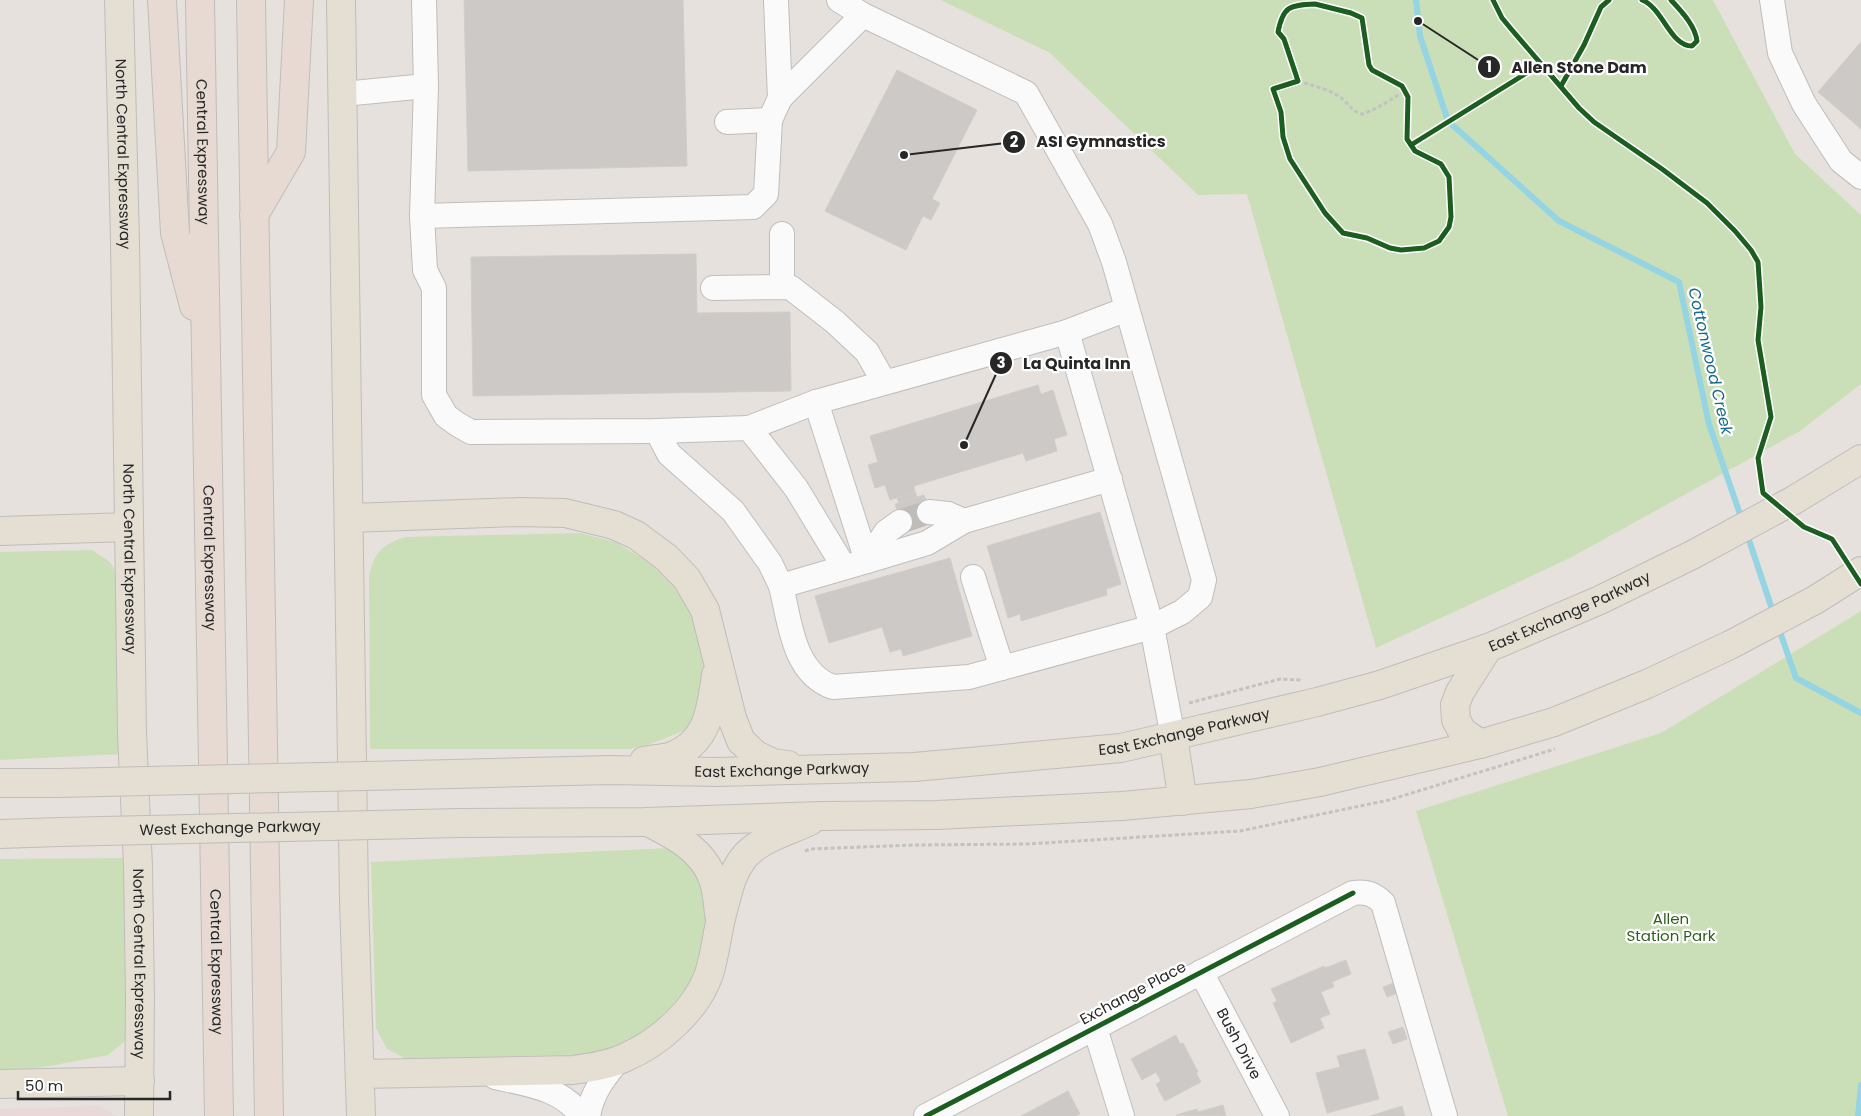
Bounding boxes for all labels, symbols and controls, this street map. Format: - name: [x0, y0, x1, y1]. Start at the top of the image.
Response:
- callout: Allen Stone Dam: [1476, 51, 1657, 82]
- text: 1: [1486, 56, 1492, 77]
- text: Allen Stone Dam: [1511, 56, 1647, 79]
- street label: North Central Expressway: [110, 58, 136, 250]
- street label: Central Expressway: [191, 79, 215, 226]
- callout: ASI Gymnastics: [1002, 126, 1176, 157]
- text: ASI Gymnastics: [1036, 130, 1166, 153]
- text: 2: [1010, 131, 1019, 152]
- water label: Cottonwood Creek: [1682, 285, 1739, 438]
- callout: La Quinta Inn: [988, 348, 1141, 379]
- text: 3: [996, 352, 1006, 373]
- text: La Quinta Inn: [1023, 352, 1131, 375]
- street label: North Central Expressway: [118, 463, 142, 655]
- street label: Central Expressway: [198, 485, 222, 632]
- street label: East Exchange Parkway: [1485, 566, 1654, 657]
- street label: East Exchange Parkway: [1098, 702, 1272, 760]
- street label: East Exchange Parkway: [694, 757, 870, 782]
- street label: West Exchange Parkway: [139, 815, 321, 840]
- street label: North Central Expressway: [128, 868, 151, 1060]
- street label: Central Expressway: [205, 889, 229, 1036]
- park label: Allen Station Park: [1627, 908, 1716, 946]
- street label: Exchange Place: [1076, 956, 1190, 1029]
- street label: Bush Drive: [1212, 1004, 1267, 1083]
- scale bar: [18, 1068, 170, 1100]
- text: 50 m: [25, 1075, 63, 1096]

